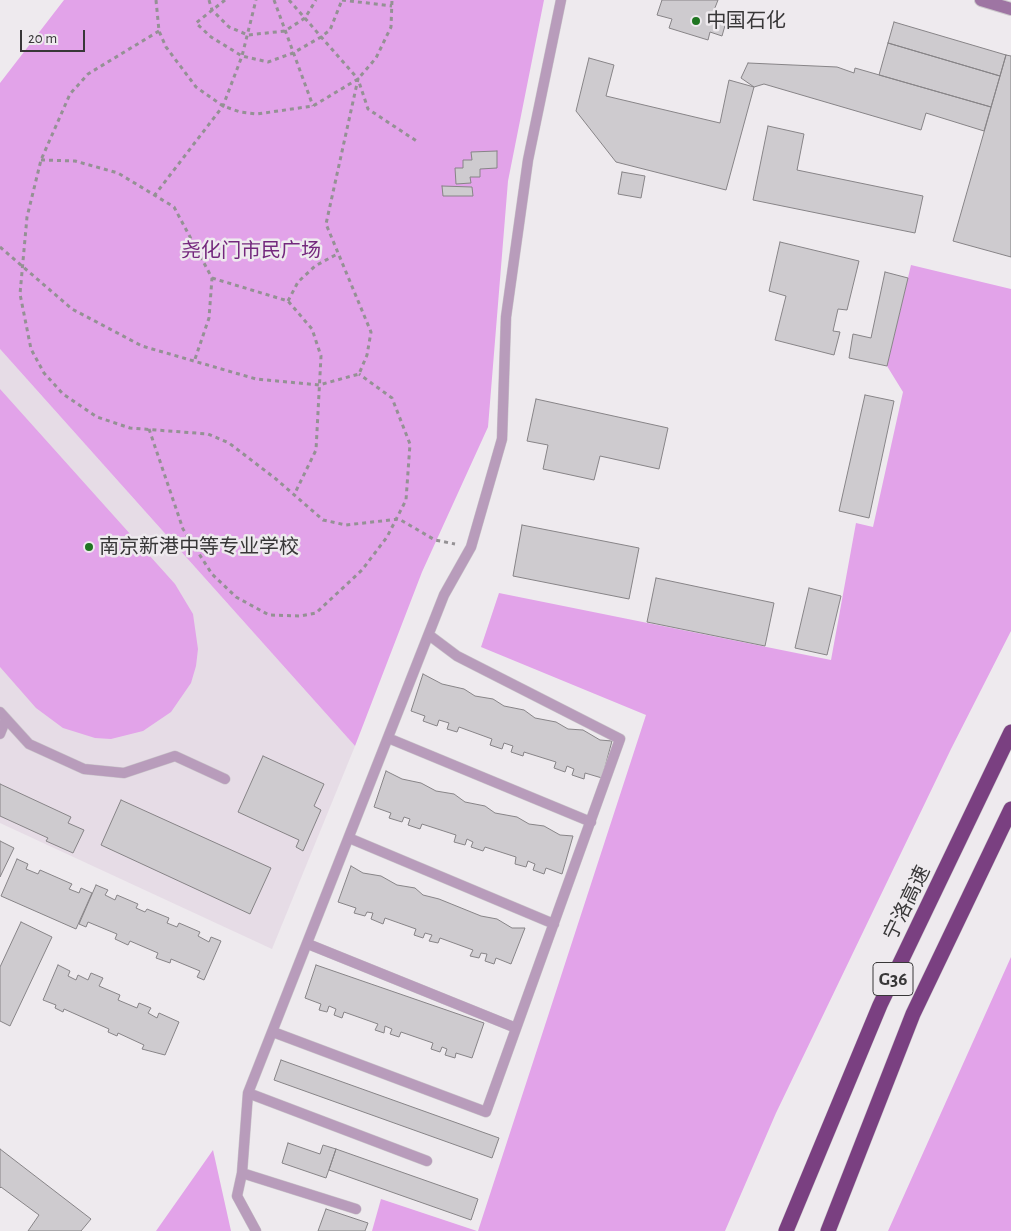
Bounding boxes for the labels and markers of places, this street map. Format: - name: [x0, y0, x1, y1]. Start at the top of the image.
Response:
- place label: 中国石化: [706, 9, 786, 33]
- marker: 中国石化: [690, 15, 702, 27]
- place label: 南京新港中等专业学校: [99, 535, 299, 559]
- marker: 南京新港中等专业学校: [83, 541, 95, 553]

